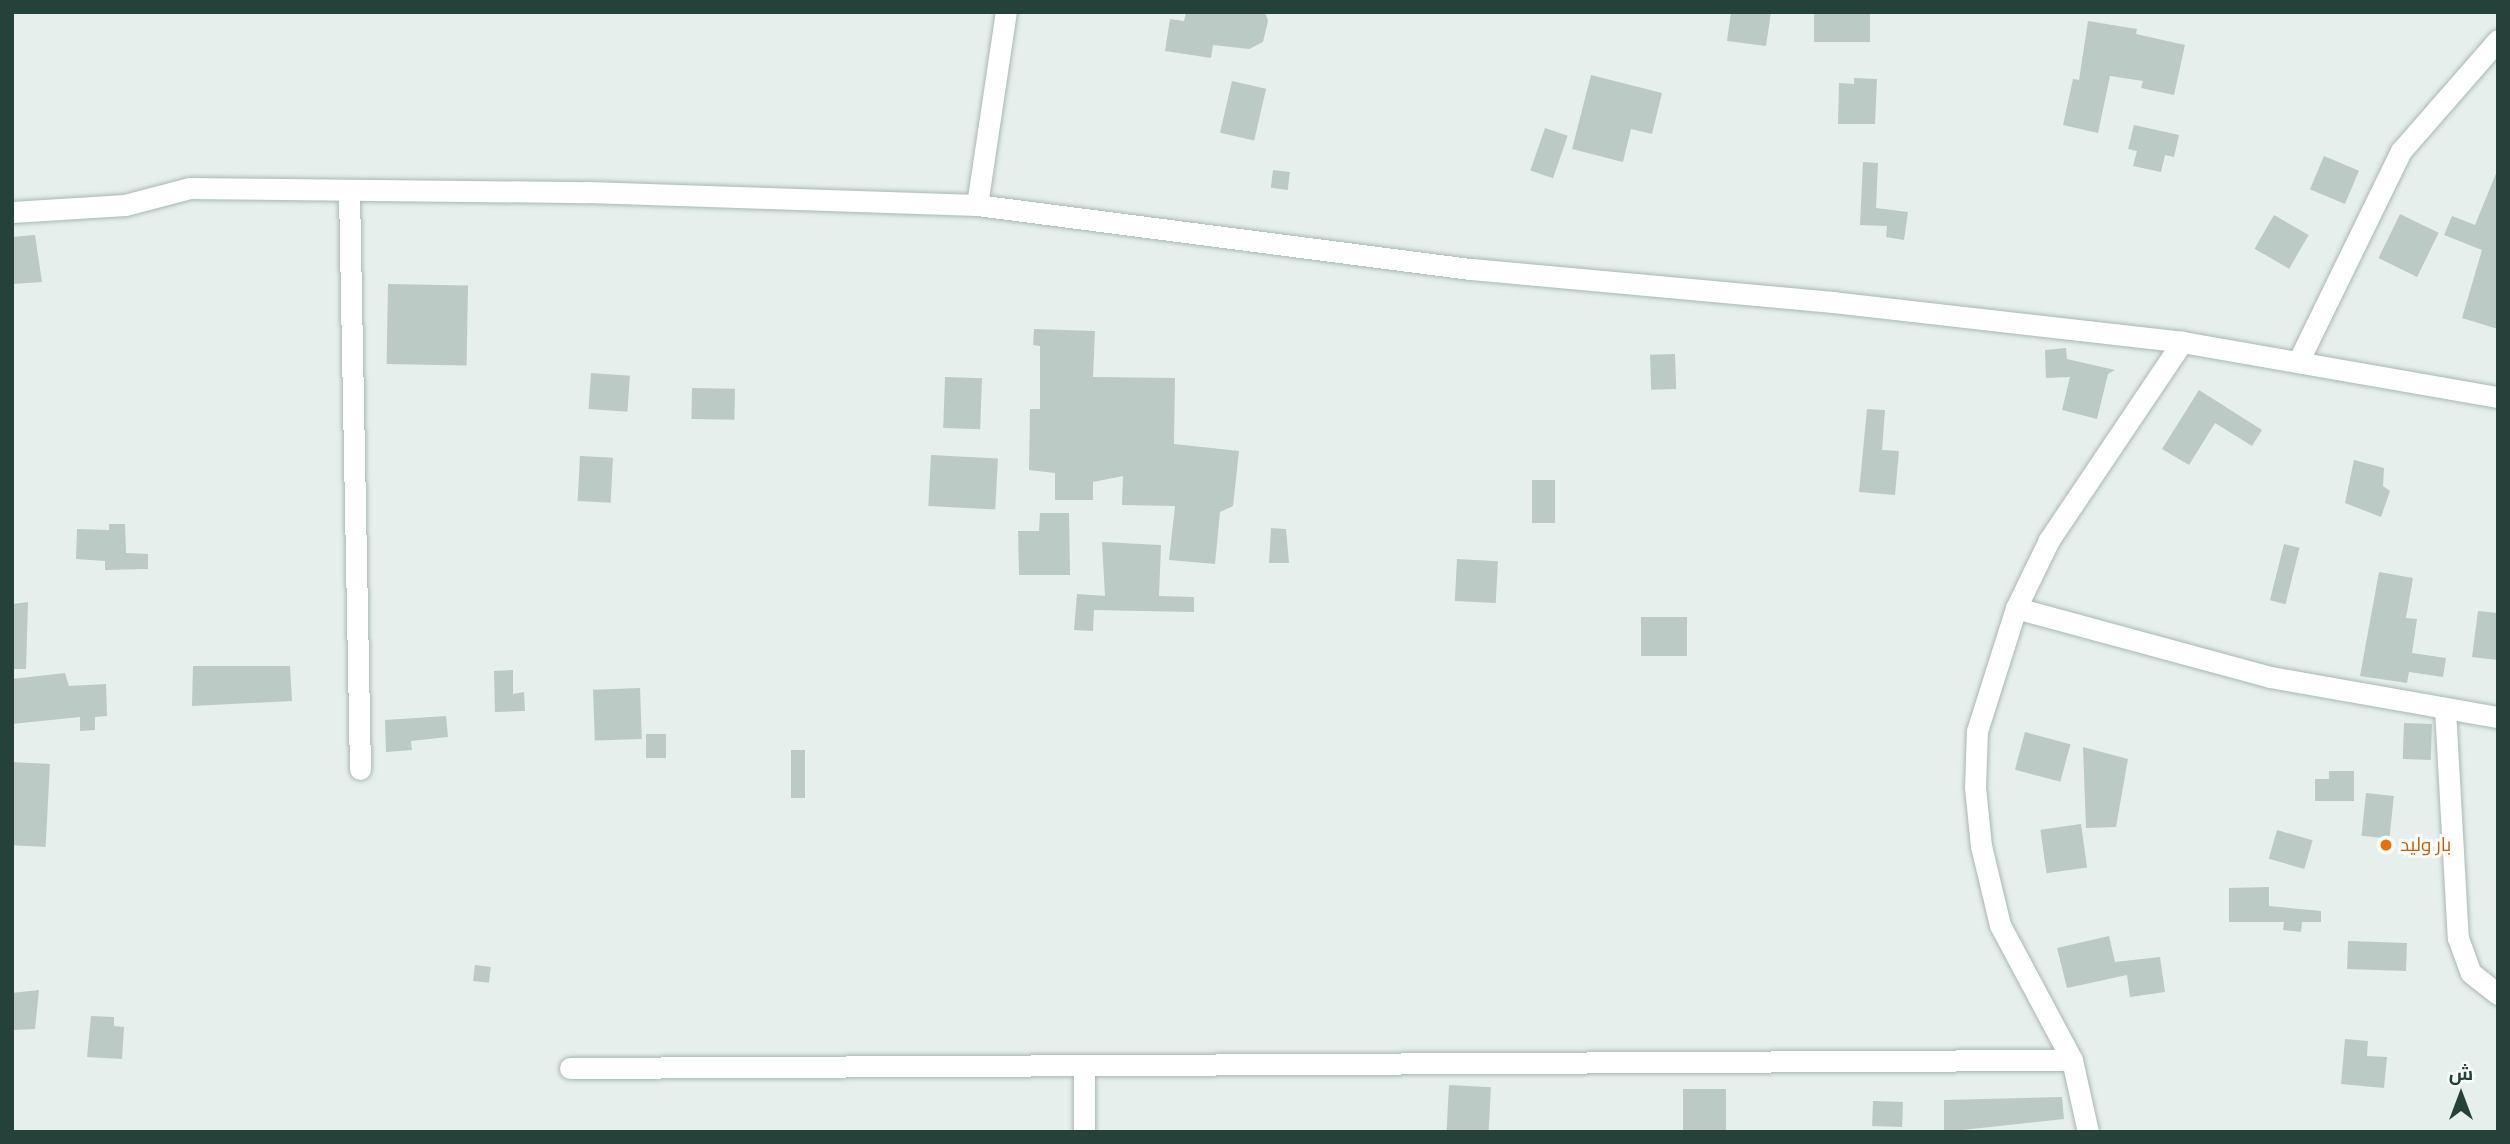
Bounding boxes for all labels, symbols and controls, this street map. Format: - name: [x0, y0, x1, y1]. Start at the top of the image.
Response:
- place label: بار وليد: [2400, 834, 2451, 856]
- marker: بار وليد: [2378, 837, 2394, 853]
- north arrow: [2426, 1060, 2496, 1130]
- text: ش: [2449, 1062, 2473, 1085]

